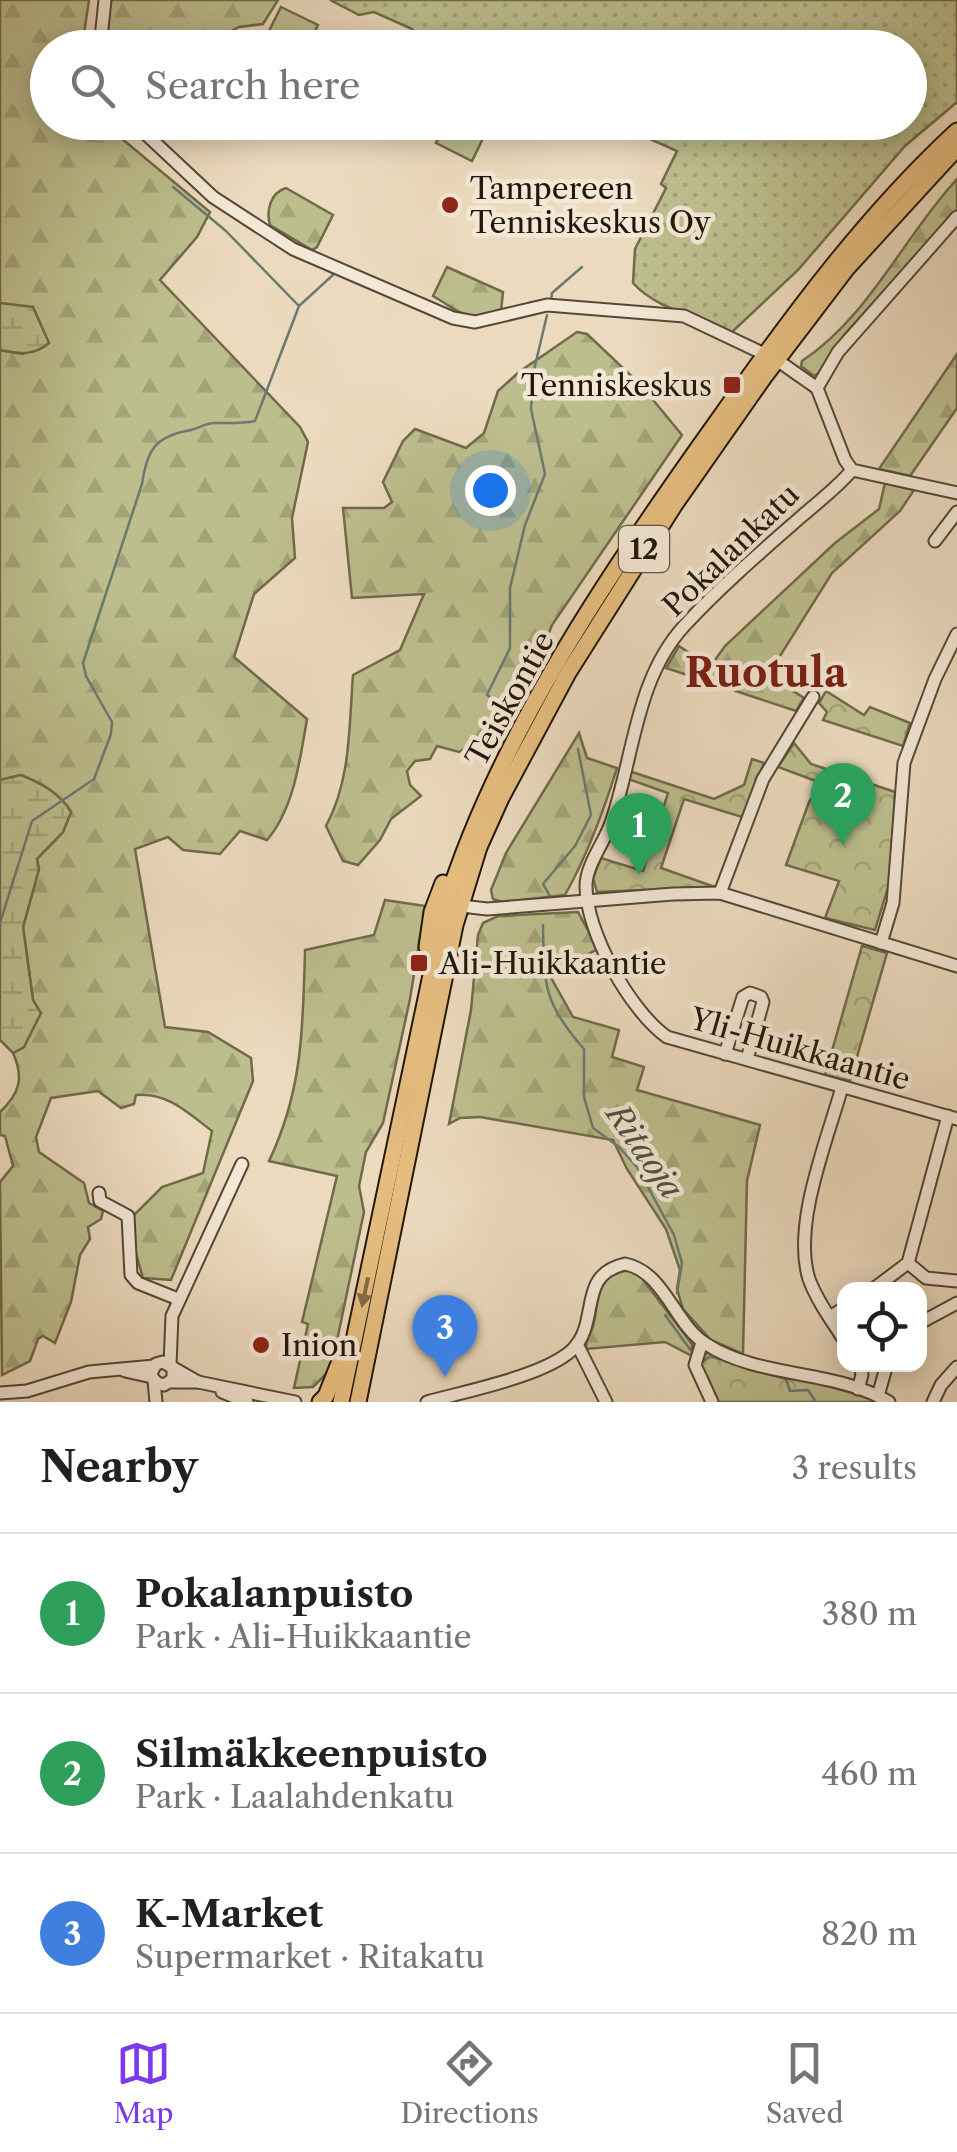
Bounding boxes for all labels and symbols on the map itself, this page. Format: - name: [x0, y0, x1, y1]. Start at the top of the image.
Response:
- place label: Tampereen Tenniskeskus Oy: [470, 170, 711, 241]
- marker: Tampereen Tenniskeskus Oy: [439, 194, 461, 216]
- place label: Tenniskeskus: [521, 367, 712, 404]
- marker: Tenniskeskus: [721, 374, 743, 396]
- your location: [465, 465, 516, 516]
- street label: Pokalankatu: [655, 476, 807, 624]
- road number: 12: [619, 526, 669, 572]
- street label: Teiskontie: [458, 625, 562, 773]
- district label: Ruotula: [685, 648, 848, 697]
- pin: 2: [810, 762, 876, 845]
- pin: 1: [606, 792, 672, 875]
- place label: Ali-Huikkaantie: [438, 945, 667, 982]
- marker: Ali-Huikkaantie: [408, 952, 430, 974]
- street label: Yli-Huikkaantie: [685, 1000, 914, 1098]
- water label: Ritaoja: [597, 1094, 692, 1206]
- one-way arrow: [357, 1277, 372, 1308]
- pin: 3: [412, 1294, 478, 1377]
- place label: Inion: [281, 1327, 358, 1364]
- marker: Inion: [250, 1334, 272, 1356]

